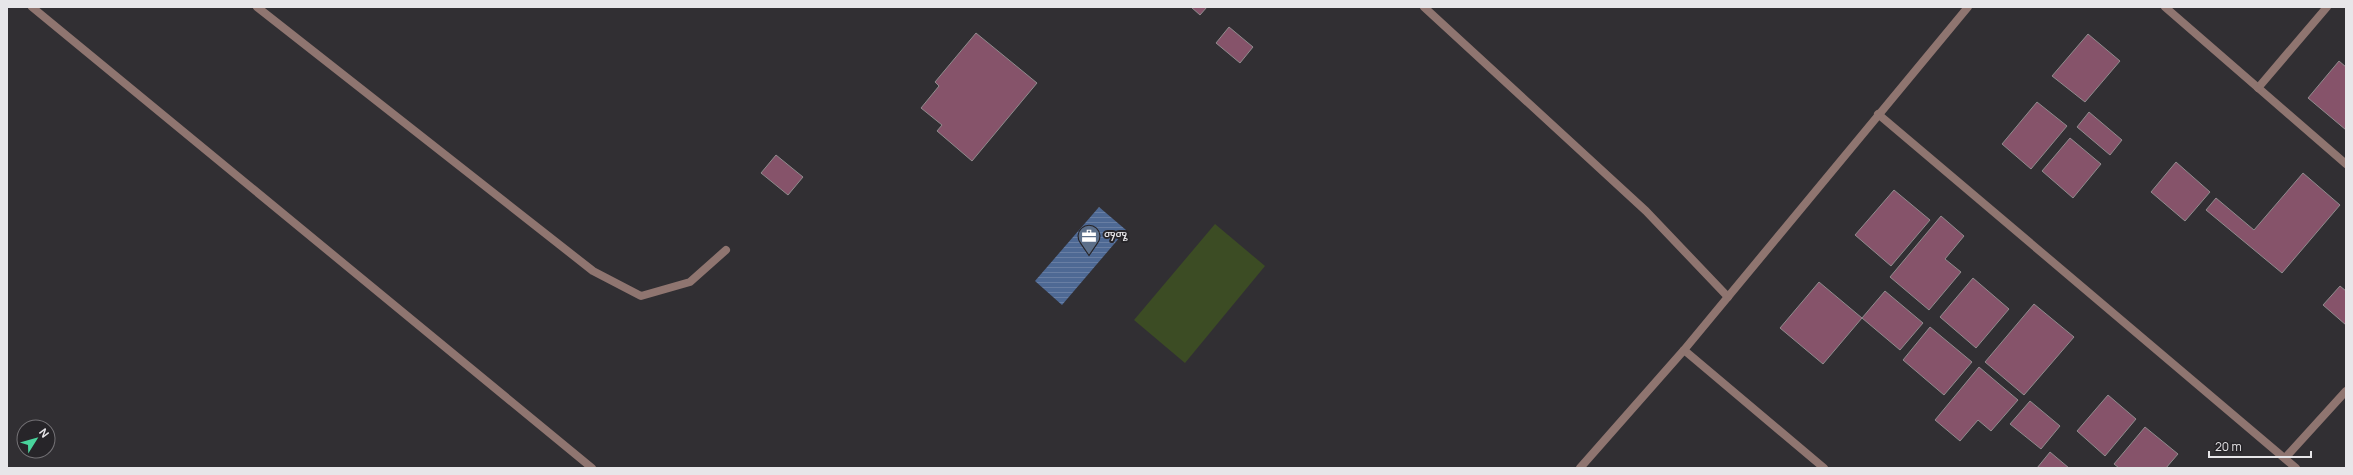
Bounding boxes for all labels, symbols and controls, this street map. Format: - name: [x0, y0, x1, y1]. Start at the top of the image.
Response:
- office icon: ማሜ: [1076, 223, 1102, 256]
- place label: ማሜ: [1104, 227, 1129, 245]
- north arrow: [16, 419, 56, 459]
- text: N: [36, 425, 53, 440]
- scale bar: [2209, 433, 2311, 459]
- text: 20 m: [2215, 438, 2242, 455]

